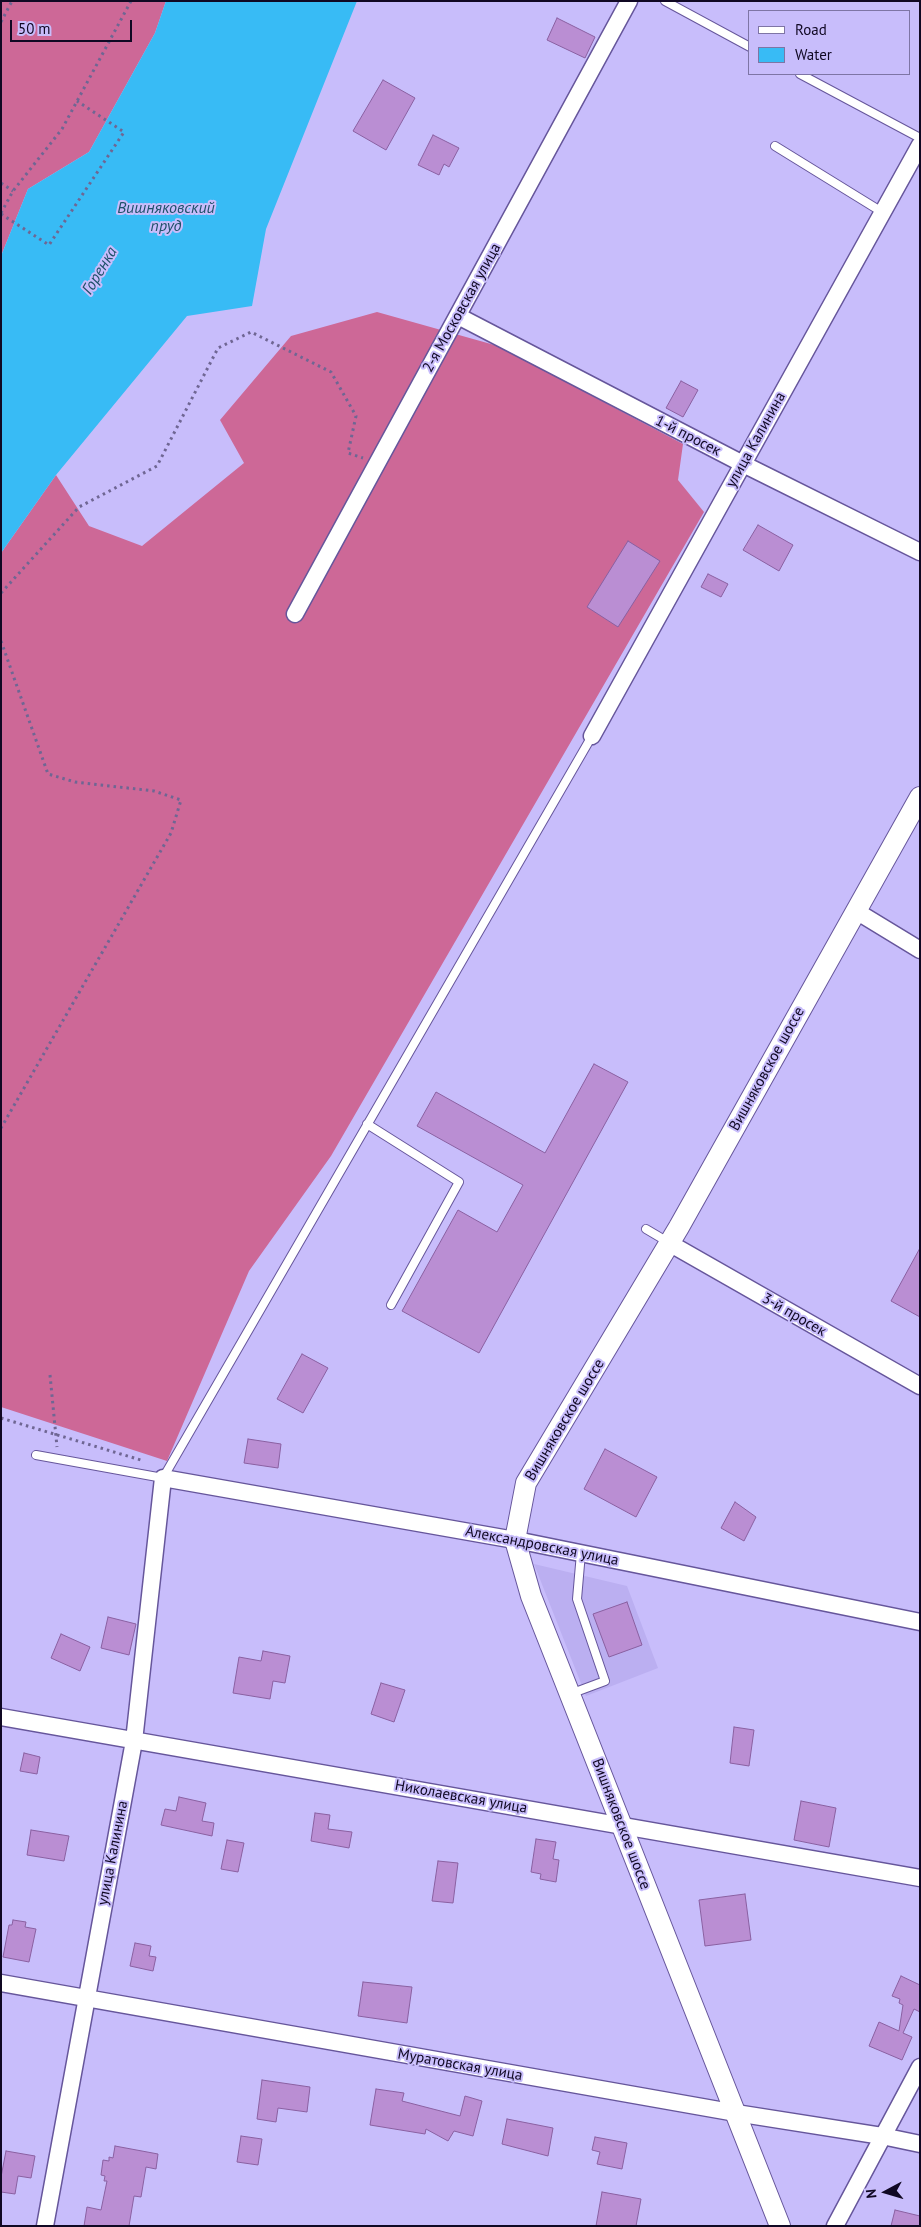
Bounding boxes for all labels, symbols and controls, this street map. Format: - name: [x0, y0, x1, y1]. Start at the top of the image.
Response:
- scale bar: [12, 10, 135, 42]
- legend: [748, 10, 911, 75]
- text: 50 m: [18, 19, 51, 38]
- text: Road: [795, 20, 827, 39]
- text: Water: [795, 45, 832, 64]
- water label: Вишняковский пруд: [117, 198, 215, 236]
- street label: 2-я Московская улица: [419, 240, 505, 376]
- water label: Горенка: [78, 244, 122, 298]
- street label: улица Калинина: [722, 389, 790, 491]
- street label: 1-й просек: [652, 412, 724, 460]
- street label: Вишняковское шоссе: [726, 1004, 808, 1134]
- street label: 3-й просек: [759, 1289, 829, 1341]
- street label: Вишняковское шоссе: [522, 1356, 608, 1484]
- street label: Александровская улица: [464, 1522, 620, 1570]
- street label: Вишняковское шоссе: [588, 1756, 654, 1892]
- street label: Николаевская улица: [393, 1777, 529, 1817]
- street label: улица Калинина: [94, 1799, 132, 1907]
- street label: Муратовская улица: [396, 2045, 524, 2085]
- north arrow: [861, 2167, 911, 2217]
- text: N: [862, 2188, 881, 2199]

